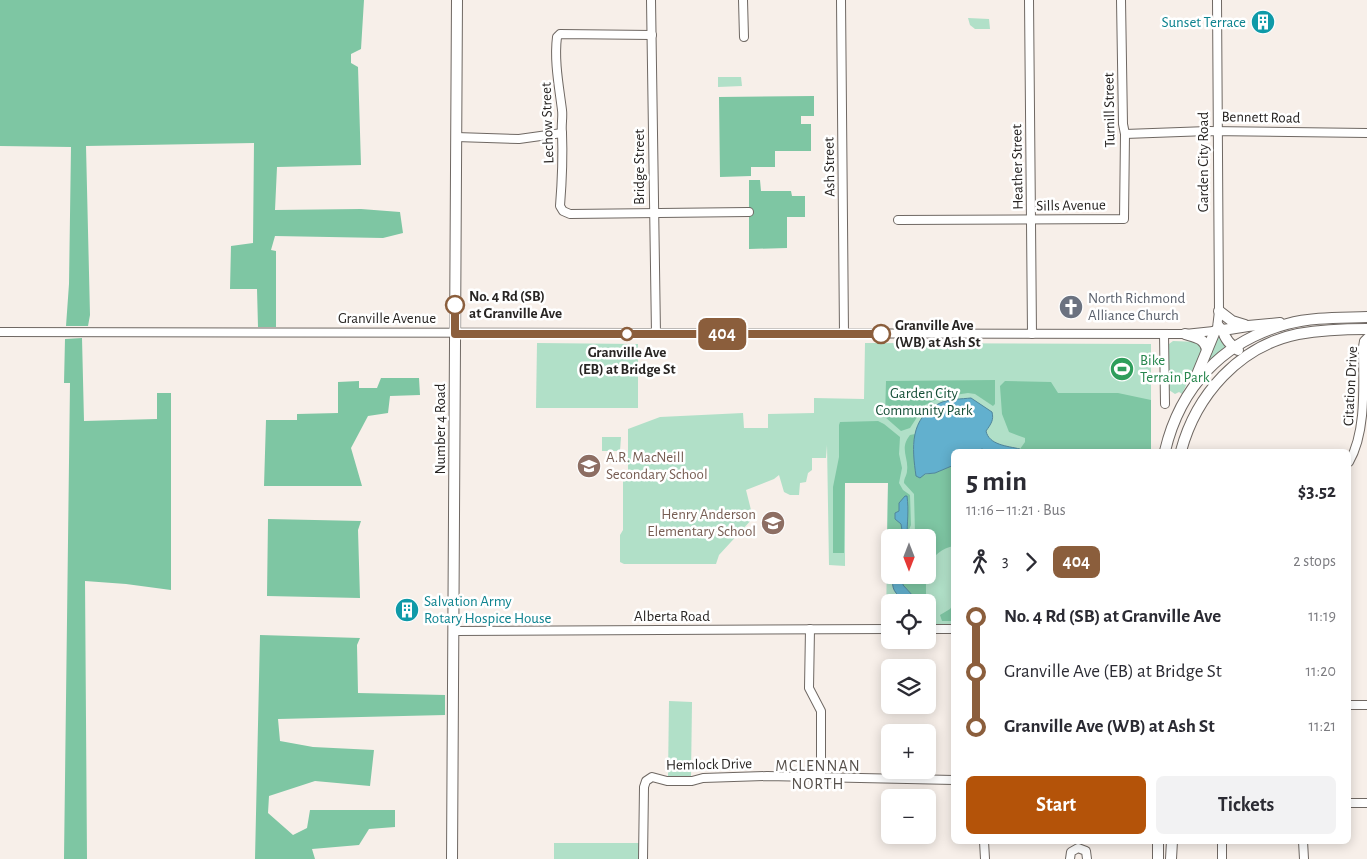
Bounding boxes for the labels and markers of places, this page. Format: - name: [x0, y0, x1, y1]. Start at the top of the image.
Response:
- building icon: Sunset Terrace: [1250, 9, 1276, 35]
- place label: Sunset Terrace: [1162, 15, 1246, 30]
- place label: No. 4 Rd (SB) at Granville Ave: [469, 289, 562, 321]
- place label: North Richmond Alliance Church: [1088, 291, 1185, 323]
- church icon: North Richmond Alliance Church: [1058, 294, 1084, 320]
- marker: No. 4 Rd (SB) at Granville Ave: [445, 295, 465, 315]
- place label: Granville Ave (WB) at Ash St: [895, 318, 980, 350]
- marker: Granville Ave (WB) at Ash St: [871, 324, 891, 344]
- marker: Granville Ave (EB) at Bridge St: [620, 327, 634, 341]
- place label: Granville Ave (EB) at Bridge St: [578, 345, 676, 377]
- place label: Bike Terrain Park: [1140, 353, 1210, 385]
- sports icon: Bike Terrain Park: [1109, 356, 1135, 382]
- place label: A.R. MacNeill Secondary School: [606, 450, 708, 482]
- school or university icon: A.R. MacNeill Secondary School: [576, 453, 602, 479]
- place label: Henry Anderson Elementary School: [647, 507, 756, 539]
- school or university icon: Henry Anderson Elementary School: [760, 510, 786, 536]
- place label: Salvation Army Rotary Hospice House: [424, 594, 551, 626]
- building icon: Salvation Army Rotary Hospice House: [394, 597, 420, 623]

